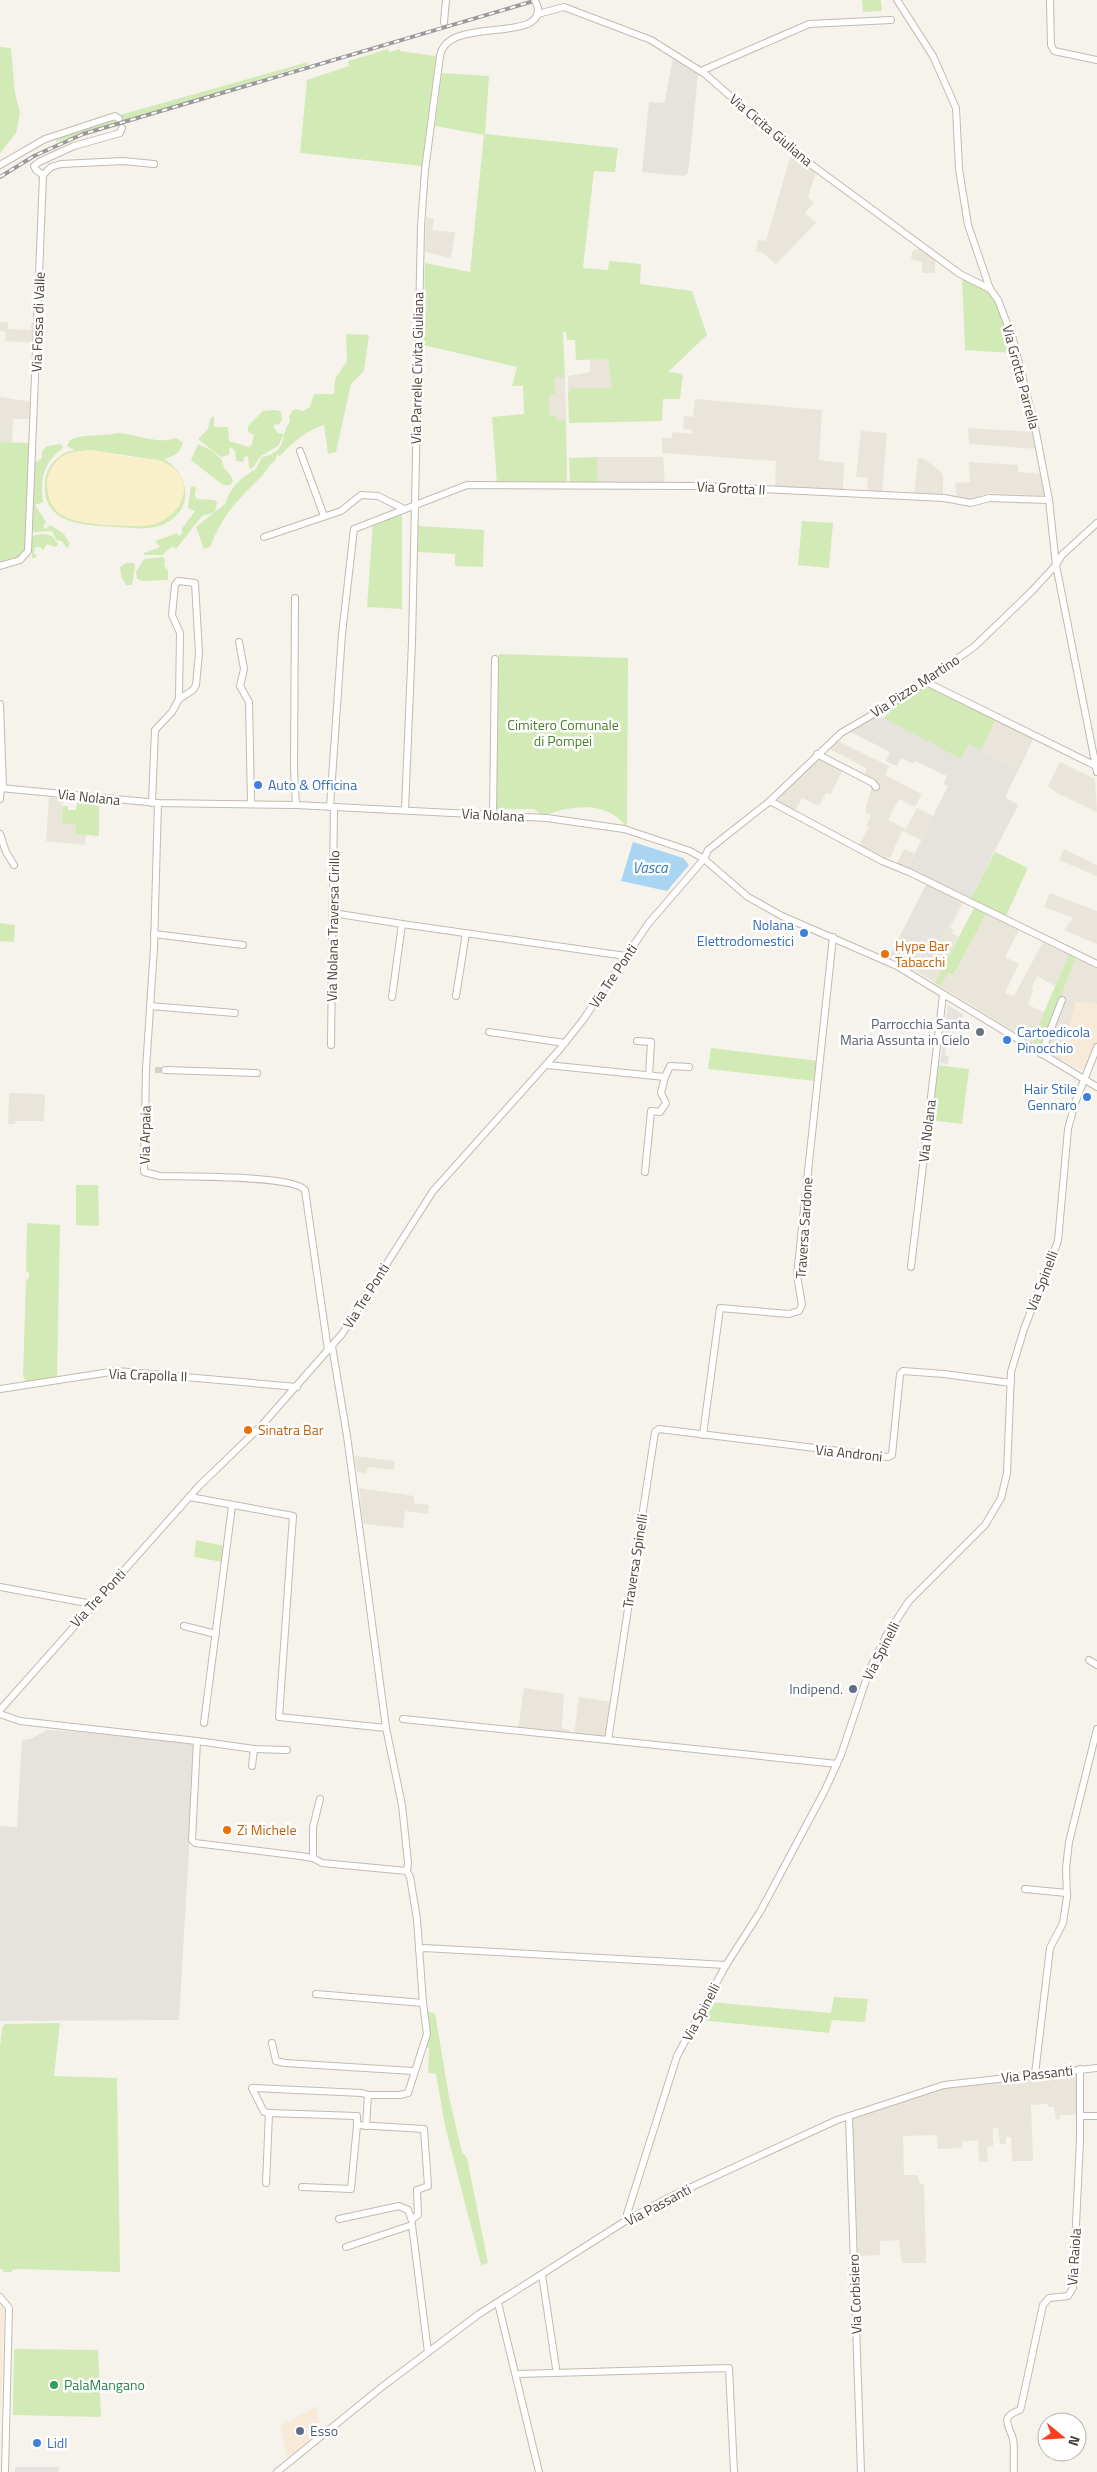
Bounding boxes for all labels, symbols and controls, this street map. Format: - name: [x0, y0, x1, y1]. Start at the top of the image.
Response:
- street label: Via Cicita Giuliana: [725, 88, 818, 171]
- street label: Via Fossa di Valle: [25, 271, 50, 373]
- street label: Via Parrelle Civita Giuliana: [405, 292, 428, 444]
- street label: Via Grotta Parrella: [997, 322, 1046, 431]
- street label: Via Grotta II: [696, 475, 766, 500]
- street label: Via Pizzo Martino: [866, 649, 963, 722]
- park label: Cimitero Comunale di Pompei: [507, 714, 619, 751]
- place label: Auto & Officina: [268, 774, 357, 795]
- marker: Auto & Officina: [252, 779, 264, 791]
- street label: Via Nolana: [57, 783, 121, 810]
- street label: Via Nolana: [461, 802, 525, 827]
- street label: Via Nolana Traversa Cirillo: [321, 850, 344, 1002]
- water label: Vasca: [632, 856, 669, 879]
- place label: Nolana Elettrodomestici: [697, 914, 794, 951]
- marker: Nolana Elettrodomestici: [798, 927, 810, 939]
- place label: Hype Bar Tabacchi: [895, 935, 949, 972]
- street label: Via Tre Ponti: [583, 939, 642, 1012]
- marker: Hype Bar Tabacchi: [879, 948, 891, 960]
- place label: Parrocchia Santa Maria Assunta in Cielo: [840, 1013, 970, 1050]
- place label: Cartoedicola Pinocchio: [1017, 1021, 1090, 1058]
- marker: Parrocchia Santa Maria Assunta in Cielo: [974, 1026, 986, 1038]
- marker: Cartoedicola Pinocchio: [1001, 1034, 1013, 1046]
- place label: Hair Stile Gennaro: [1024, 1078, 1077, 1115]
- marker: Hair Stile Gennaro: [1081, 1091, 1093, 1103]
- street label: Via Nolana: [912, 1098, 941, 1163]
- street label: Via Arpaia: [133, 1105, 156, 1165]
- street label: Traversa Sardone: [789, 1176, 818, 1279]
- street label: Via Spinelli: [1020, 1247, 1063, 1314]
- street label: Via Tre Ponti: [337, 1259, 394, 1332]
- street label: Via Crapolla II: [108, 1363, 188, 1386]
- place label: Sinatra Bar: [258, 1419, 324, 1440]
- marker: Sinatra Bar: [242, 1424, 254, 1436]
- street label: Via Androni: [815, 1439, 884, 1466]
- street label: Traversa Spinelli: [617, 1512, 652, 1610]
- street label: Via Tre Ponti: [65, 1564, 130, 1632]
- street label: Via Spinelli: [857, 1618, 904, 1684]
- place label: Indipend.: [789, 1678, 843, 1699]
- marker: Indipend.: [847, 1683, 859, 1695]
- place label: Zi Michele: [237, 1819, 296, 1840]
- marker: Zi Michele: [221, 1824, 233, 1836]
- street label: Via Spinelli: [676, 1979, 725, 2045]
- street label: Via Passanti: [1000, 2059, 1074, 2088]
- street label: Via Passanti: [621, 2178, 695, 2231]
- street label: Via Raiola: [1061, 2227, 1086, 2286]
- street label: Via Corbisiero: [843, 2254, 866, 2334]
- place label: PalaMangano: [64, 2374, 145, 2395]
- marker: PalaMangano: [48, 2379, 60, 2391]
- north arrow: [1037, 2412, 1087, 2462]
- place label: Esso: [310, 2420, 338, 2441]
- marker: Esso: [294, 2425, 306, 2437]
- place label: Lidl: [47, 2432, 67, 2453]
- text: N: [1063, 2433, 1086, 2449]
- marker: Lidl: [31, 2437, 43, 2449]

